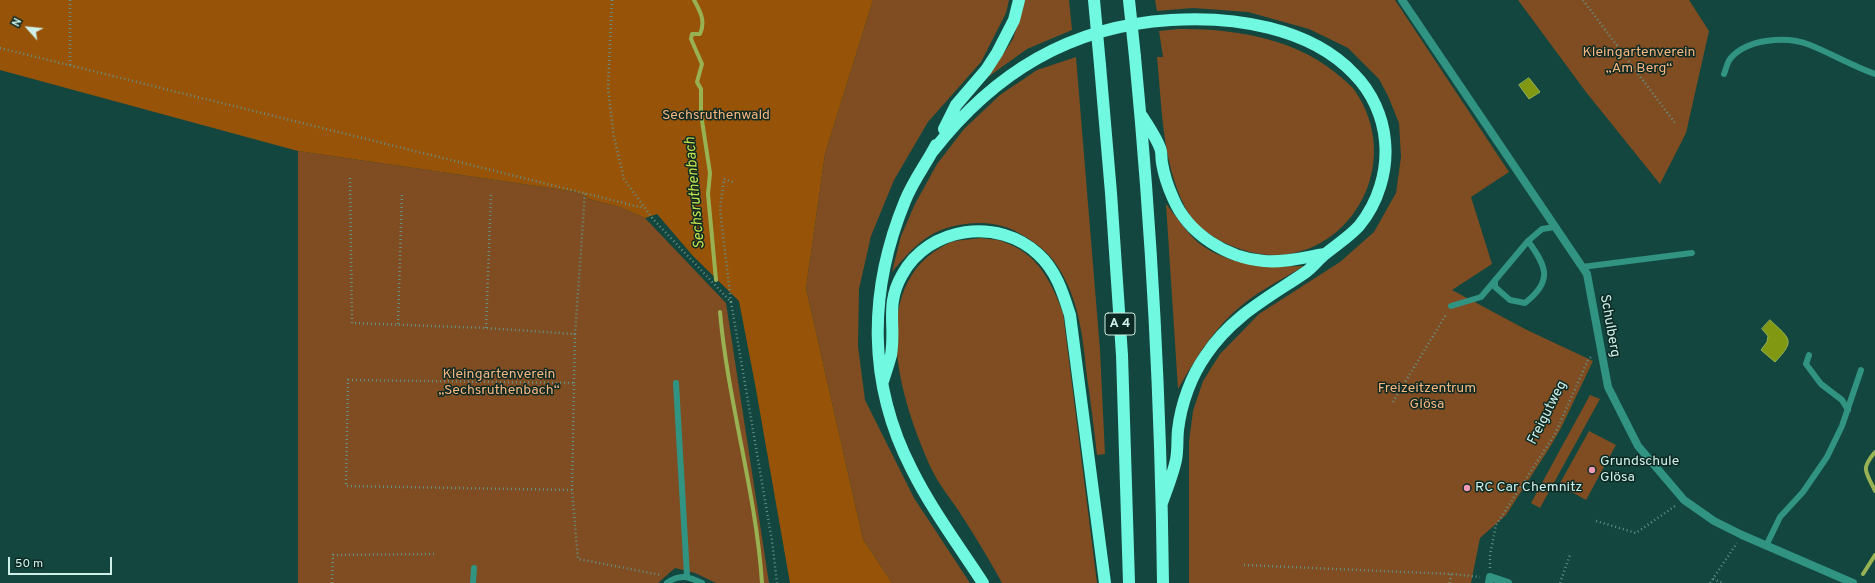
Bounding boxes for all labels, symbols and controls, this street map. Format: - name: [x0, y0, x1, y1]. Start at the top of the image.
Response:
- north arrow: [8, 8, 48, 48]
- text: N: [9, 16, 25, 29]
- park label: Kleingartenverein „Am Berg“: [1583, 45, 1695, 78]
- park label: Sechsruthenwald: [662, 108, 770, 124]
- water label: Sechsruthenbach: [682, 136, 710, 250]
- street label: Schulberg: [1595, 293, 1623, 359]
- road number: A 4: [1105, 313, 1135, 335]
- park label: Kleingartenverein „Sechsruthenbach“: [438, 367, 560, 400]
- street label: Freigutweg: [1525, 378, 1571, 448]
- park label: Freizeitzentrum Glösa: [1378, 381, 1476, 414]
- place label: Grundschule Glösa: [1600, 454, 1679, 486]
- marker: Grundschule Glösa: [1587, 465, 1597, 475]
- place label: RC Car Chemnitz: [1475, 480, 1582, 496]
- marker: RC Car Chemnitz: [1462, 483, 1472, 493]
- scale bar: [10, 549, 114, 575]
- text: 50 m: [15, 556, 43, 572]

